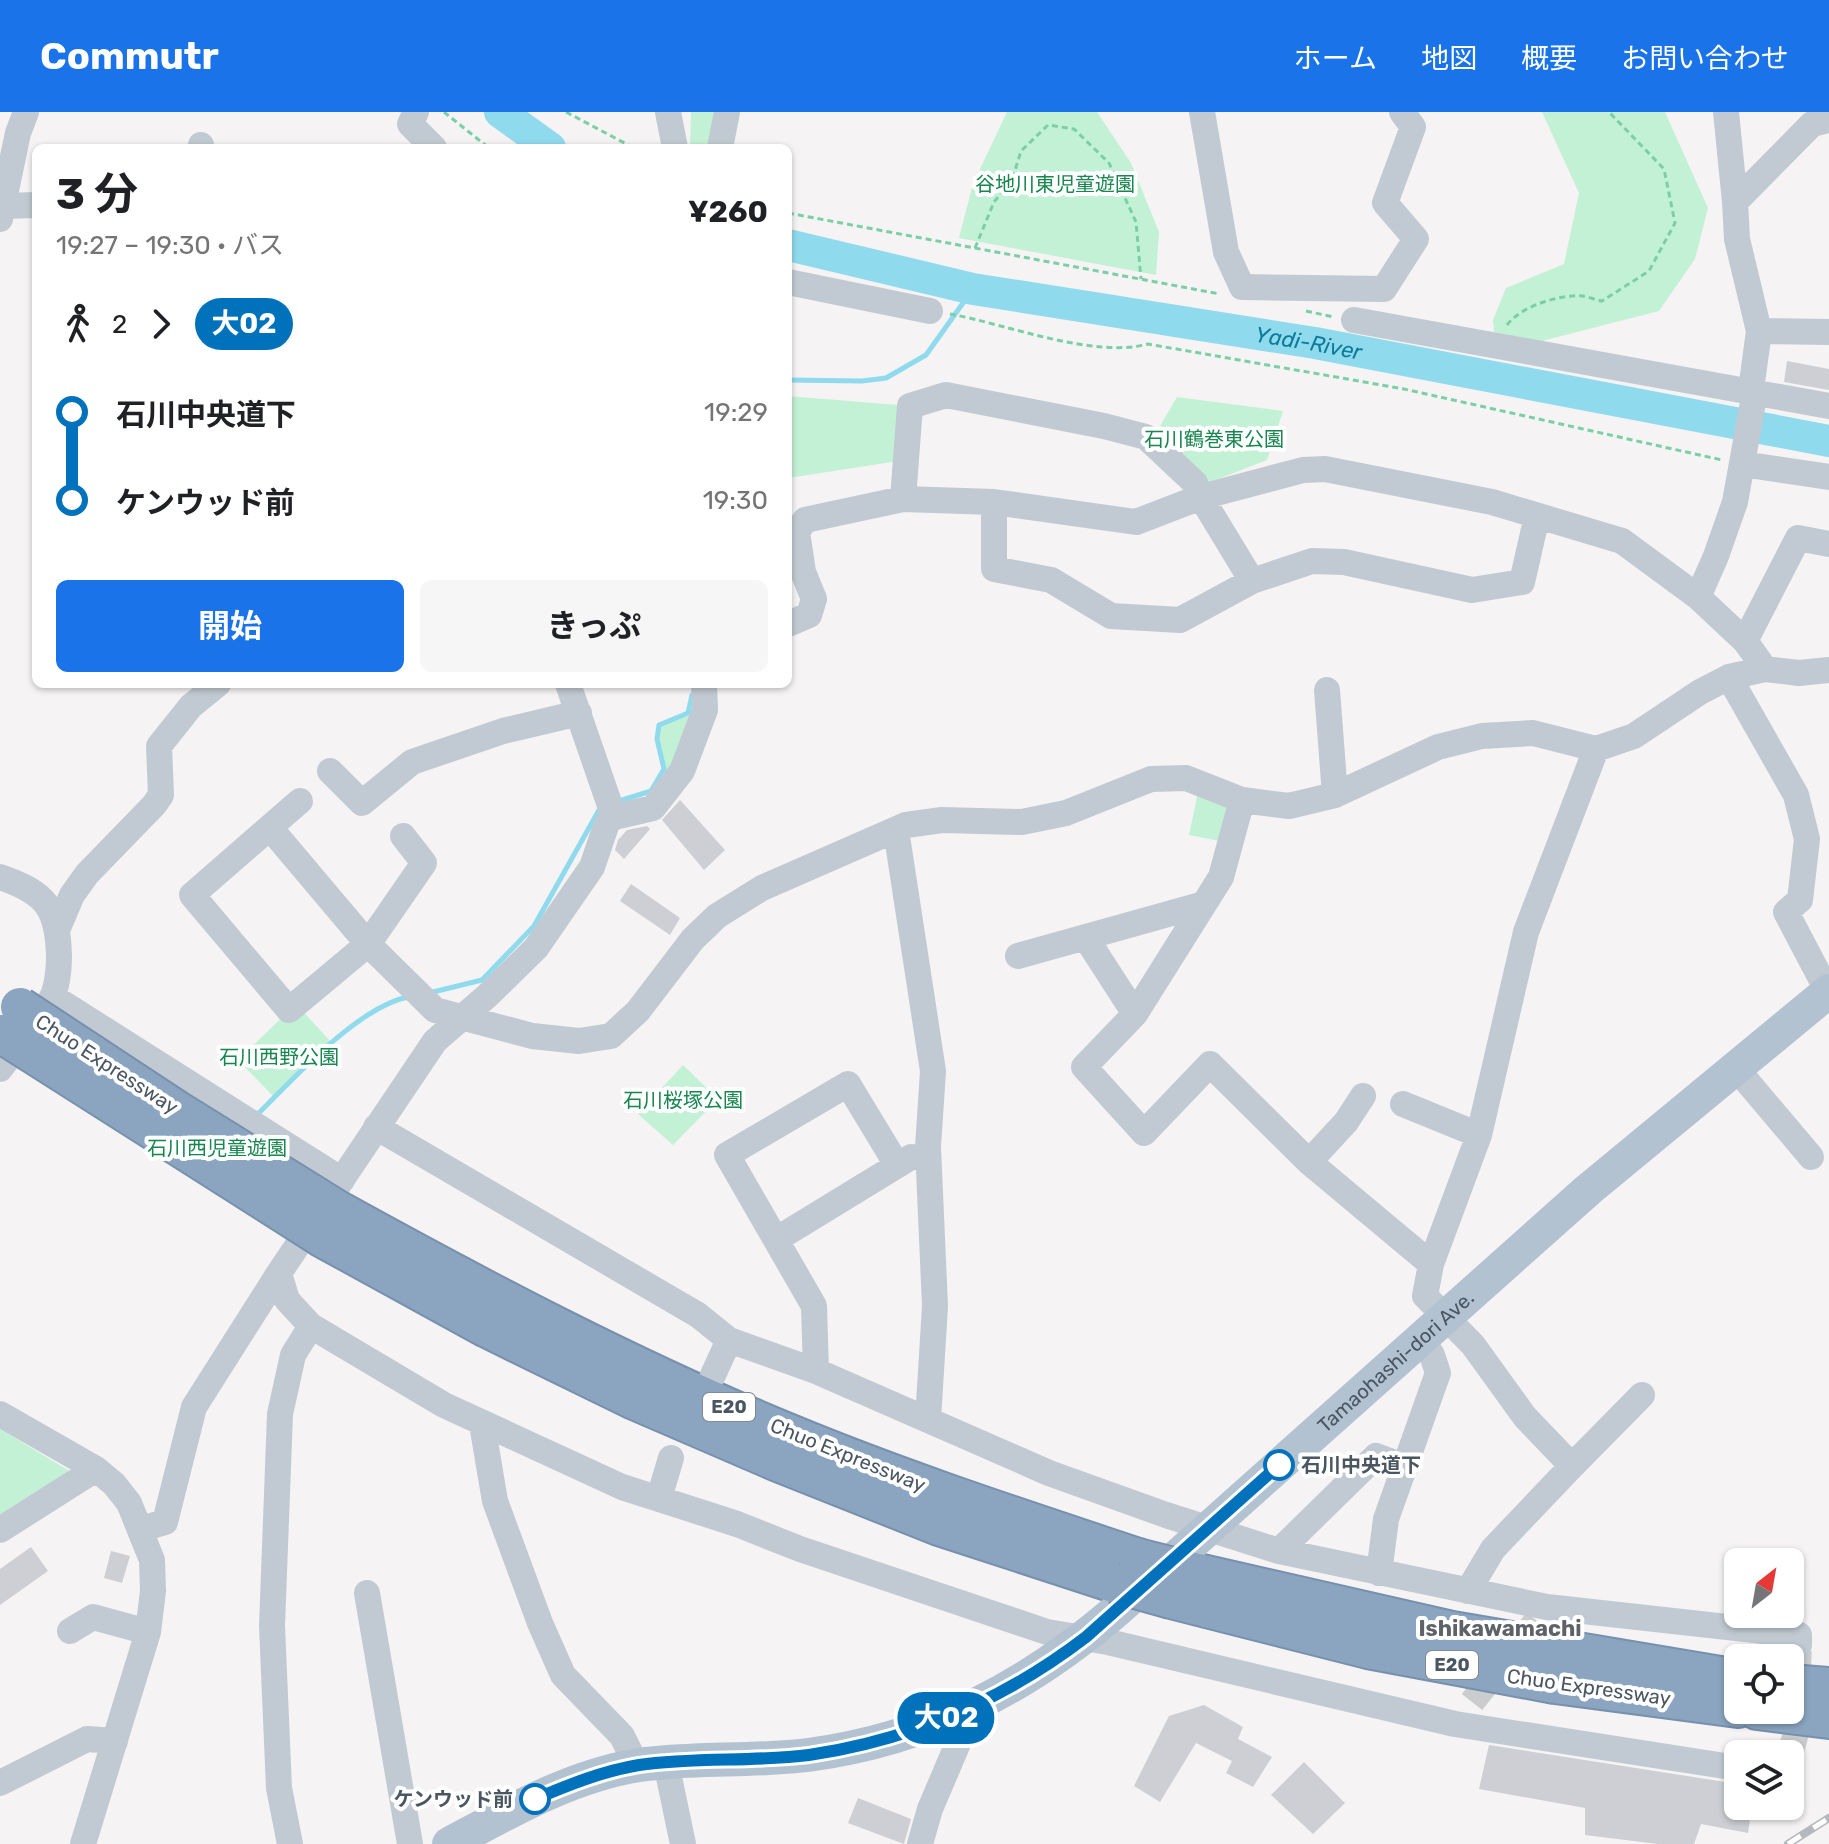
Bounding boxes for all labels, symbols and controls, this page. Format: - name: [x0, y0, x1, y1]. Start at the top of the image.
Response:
- text: Commutr: [40, 33, 219, 79]
- text: ホーム: [1294, 42, 1377, 75]
- text: 地図: [1421, 42, 1477, 75]
- text: 概要: [1521, 42, 1577, 75]
- text: お問い合わせ: [1621, 42, 1789, 75]
- text: 3 分: [56, 168, 138, 220]
- park label: 谷地川東児童遊園: [975, 172, 1135, 196]
- text: ¥260: [688, 194, 768, 230]
- text: 19:27 – 19:30 · バス: [56, 230, 284, 261]
- icon: walk: [56, 302, 100, 346]
- icon: forward: [139, 302, 183, 346]
- text: 大02: [211, 307, 277, 340]
- text: 2: [112, 309, 127, 340]
- water label: Yadi-River: [1253, 321, 1366, 366]
- text: 石川中央道下: [116, 397, 296, 433]
- text: 19:29: [704, 397, 768, 428]
- park label: 石川鶴巻東公園: [1144, 427, 1284, 451]
- text: ケンウッド前: [116, 485, 295, 521]
- text: 19:30: [703, 485, 768, 516]
- button: 開始: [56, 580, 404, 672]
- button: きっぷ: [420, 580, 768, 672]
- street label: Chuo Expressway: [31, 1009, 183, 1119]
- park label: 石川西野公園: [219, 1045, 339, 1069]
- park label: 石川桜塚公園: [623, 1088, 743, 1112]
- park label: 石川西児童遊園: [147, 1136, 287, 1160]
- street label: Tamaohashi-dori Ave.: [1313, 1286, 1479, 1437]
- road number: E20: [703, 1393, 755, 1421]
- street label: Chuo Expressway: [767, 1413, 929, 1497]
- marker: 石川中央道下: [1264, 1450, 1294, 1480]
- place label: 石川中央道下: [1301, 1453, 1421, 1477]
- north arrow: [1724, 1548, 1804, 1628]
- map controls: [1724, 1548, 1804, 1820]
- district label: Ishikawamachi: [1418, 1615, 1582, 1642]
- button: locate: [1724, 1644, 1804, 1724]
- road number: E20: [1426, 1651, 1478, 1679]
- street label: Chuo Expressway: [1506, 1664, 1672, 1710]
- line badge: 大02: [900, 1692, 992, 1744]
- text: 大02: [913, 1701, 979, 1734]
- button: layers: [1724, 1740, 1804, 1820]
- marker: ケンウッド前: [520, 1784, 550, 1814]
- place label: ケンウッド前: [394, 1787, 513, 1811]

